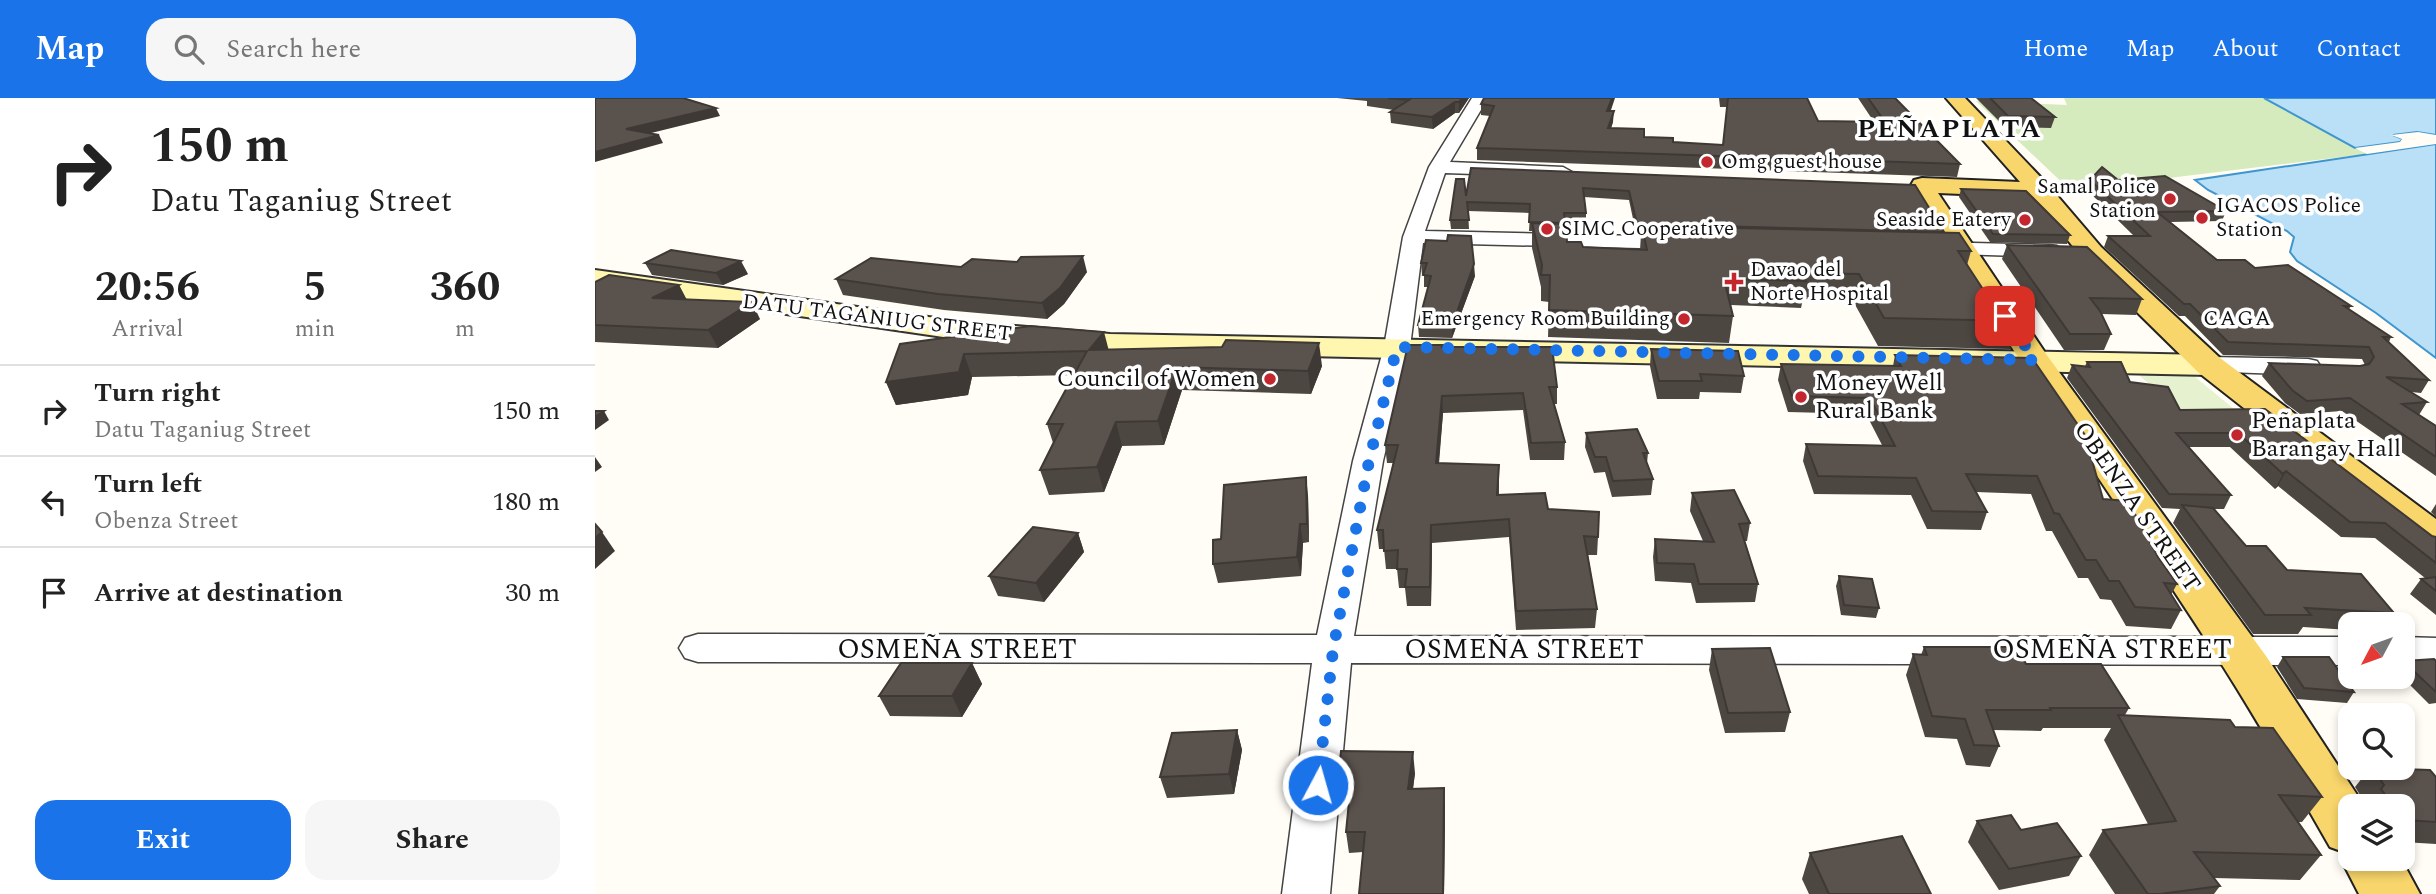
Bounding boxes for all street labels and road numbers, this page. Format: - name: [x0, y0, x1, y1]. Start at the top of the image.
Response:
- street label: DATU TAGANIUG STREET: [741, 286, 1013, 350]
- street label: OBENZA STREET: [2064, 414, 2210, 600]
- street label: OSMEÑA STREET: [837, 628, 1077, 671]
- street label: OSMEÑA STREET: [1404, 628, 1644, 671]
- street label: OSMEÑA STREET: [1992, 628, 2232, 671]

